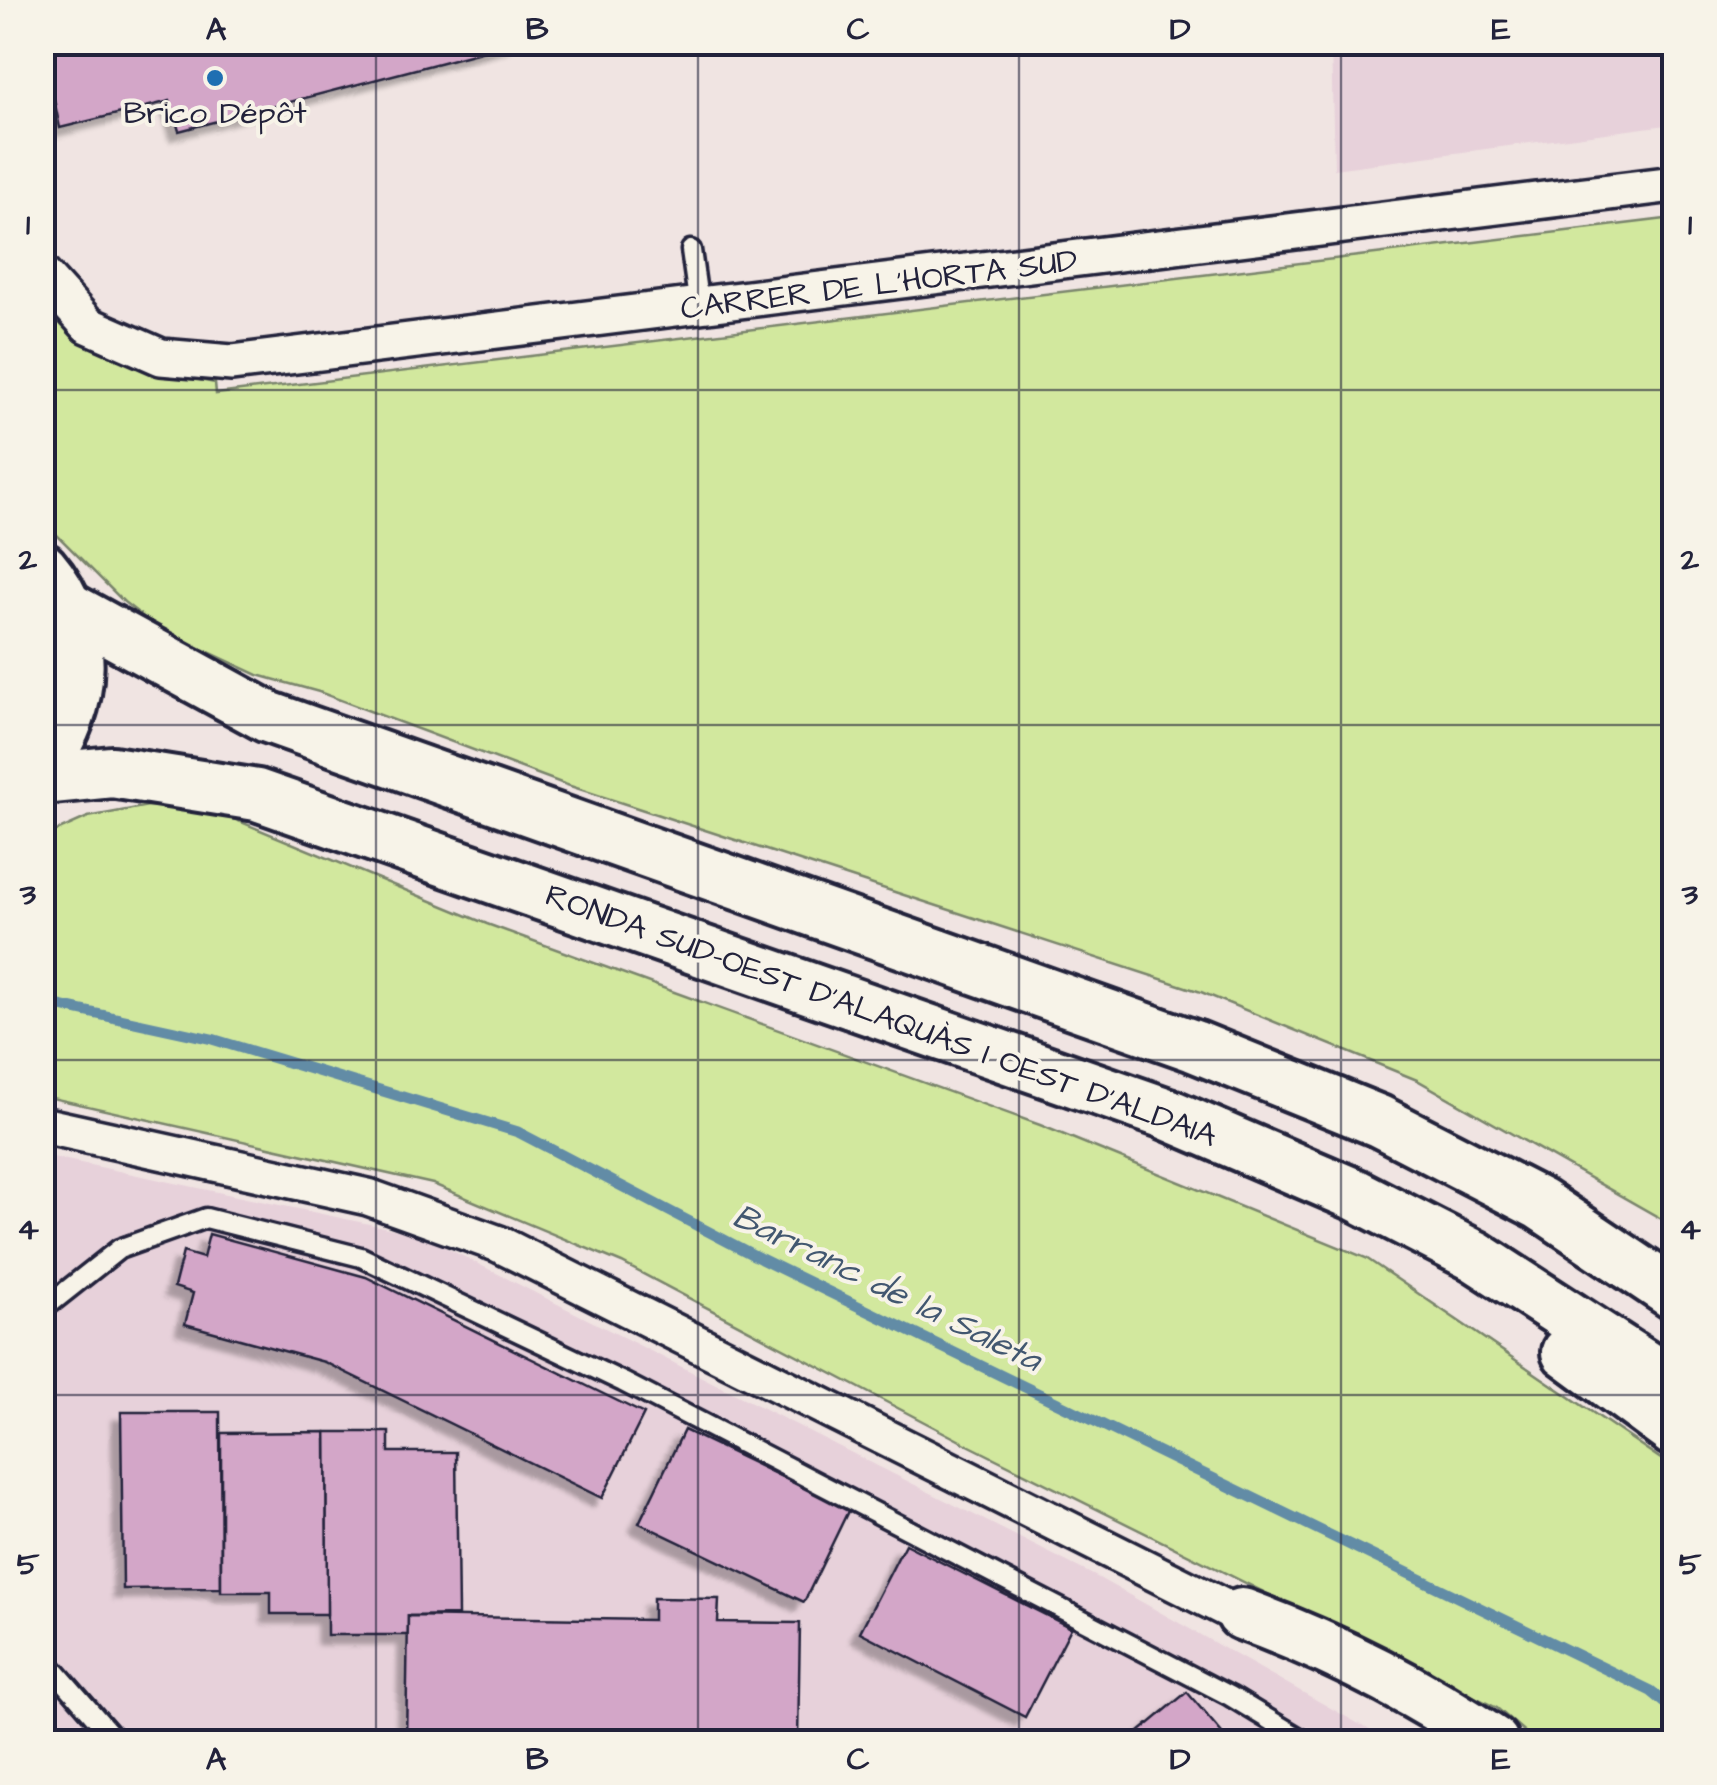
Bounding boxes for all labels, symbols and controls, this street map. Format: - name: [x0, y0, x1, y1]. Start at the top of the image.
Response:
- text: A: [206, 7, 227, 52]
- text: B: [526, 7, 549, 52]
- text: C: [847, 7, 870, 52]
- text: D: [1170, 7, 1191, 52]
- text: E: [1492, 7, 1511, 52]
- marker: Brico Dépôt: [204, 67, 226, 89]
- place label: Brico Dépôt: [123, 91, 307, 136]
- text: 1: [26, 202, 30, 247]
- text: 1: [1688, 202, 1692, 247]
- street label: CARRER DE L'HORTA SUD: [678, 238, 1080, 332]
- text: 2: [18, 537, 38, 582]
- text: 2: [1680, 537, 1700, 582]
- text: 3: [19, 872, 37, 917]
- text: 3: [1681, 872, 1699, 917]
- street label: RONDA SUD-OEST D'ALAQUÀS I OEST D'ALDAIA: [539, 873, 1223, 1159]
- water label: Barranc de la Saleta: [724, 1192, 1051, 1385]
- text: 4: [17, 1207, 39, 1252]
- text: 4: [1679, 1207, 1701, 1252]
- text: 5: [17, 1542, 40, 1587]
- text: 5: [1679, 1542, 1702, 1587]
- text: A: [206, 1737, 227, 1782]
- text: B: [526, 1737, 549, 1782]
- text: C: [847, 1737, 870, 1782]
- text: D: [1170, 1737, 1191, 1782]
- text: E: [1492, 1737, 1511, 1782]

